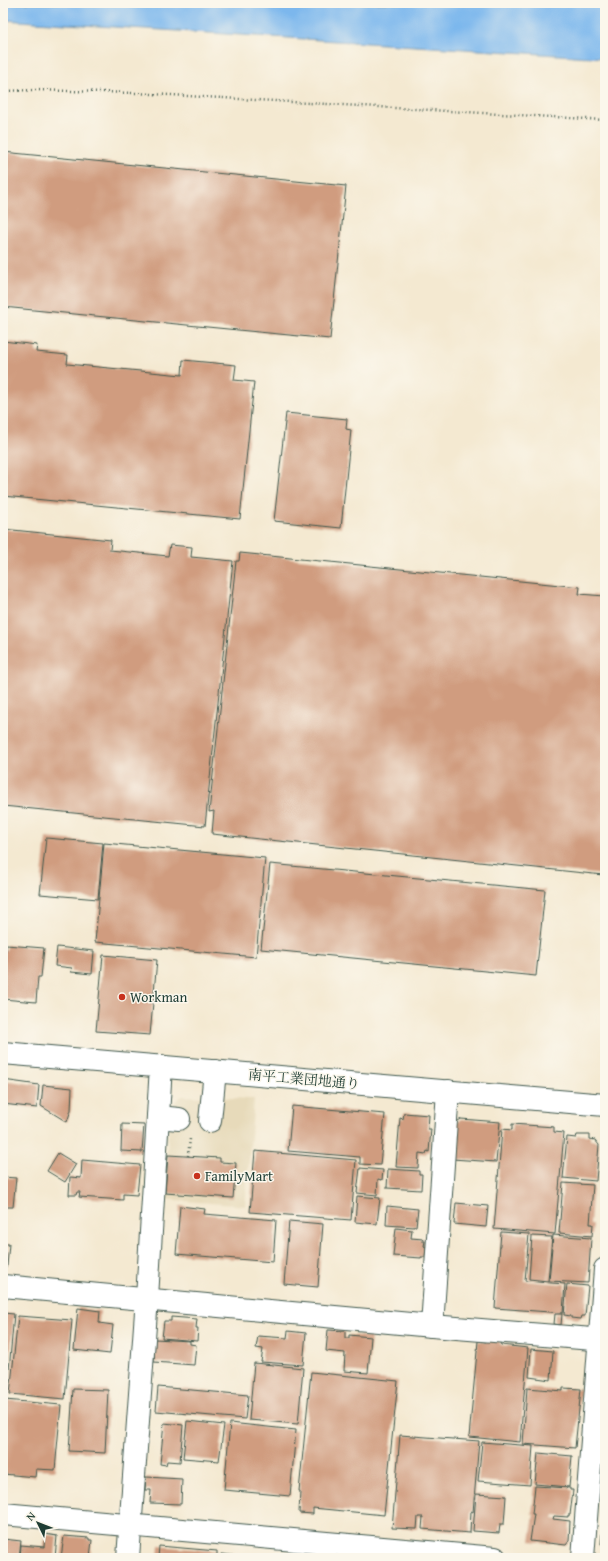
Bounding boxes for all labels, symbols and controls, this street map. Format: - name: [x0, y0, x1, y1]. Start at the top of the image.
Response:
- place label: Workman: [130, 987, 187, 1007]
- marker: Workman: [117, 992, 127, 1002]
- street label: 南平工業団地通り: [247, 1064, 361, 1094]
- place label: FamilyMart: [205, 1166, 273, 1186]
- marker: FamilyMart: [192, 1171, 202, 1181]
- north arrow: [18, 1503, 58, 1543]
- text: N: [22, 1508, 39, 1524]

